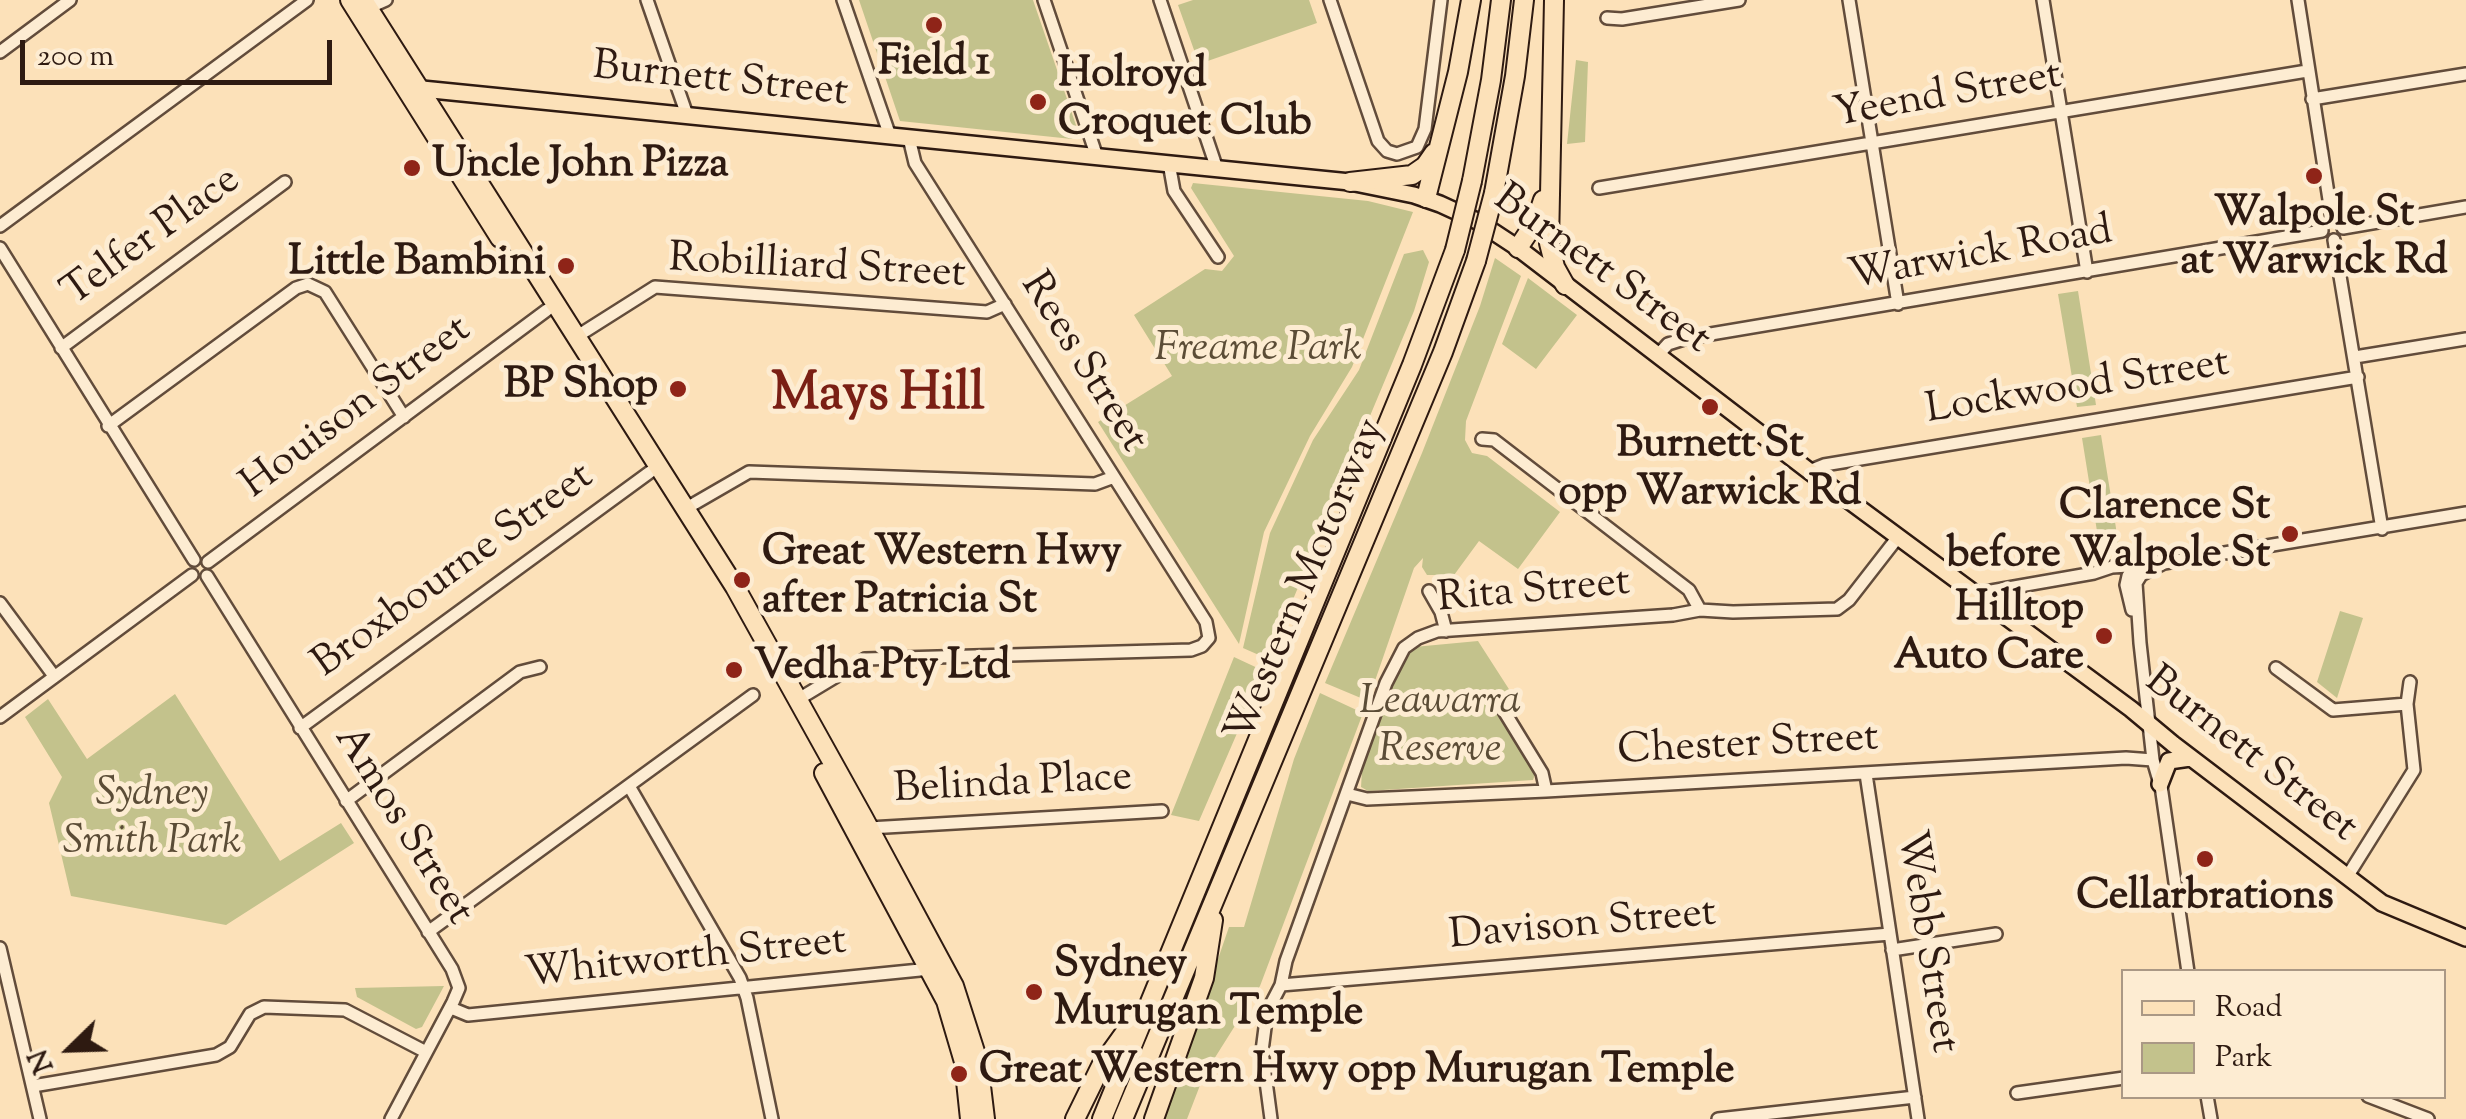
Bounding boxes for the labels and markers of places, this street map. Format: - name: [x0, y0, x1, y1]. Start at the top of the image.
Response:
- marker: Field 1: [923, 14, 945, 36]
- place label: Field 1: [878, 41, 990, 91]
- place label: Holroyd Croquet Club: [1058, 53, 1312, 152]
- marker: Holroyd Croquet Club: [1027, 91, 1049, 113]
- place label: Uncle John Pizza: [432, 143, 729, 193]
- marker: Uncle John Pizza: [401, 157, 423, 179]
- marker: Walpole St at Warwick Rd: [2303, 165, 2325, 187]
- place label: Walpole St at Warwick Rd: [2180, 192, 2448, 290]
- place label: Little Bambini: [289, 241, 546, 291]
- marker: Little Bambini: [555, 255, 577, 277]
- place label: BP Shop: [504, 364, 658, 414]
- marker: BP Shop: [667, 378, 689, 400]
- marker: Burnett St opp Warwick Rd: [1699, 396, 1721, 418]
- place label: Burnett St opp Warwick Rd: [1559, 423, 1861, 522]
- place label: Clarence St before Walpole St: [1946, 485, 2270, 584]
- marker: Clarence St before Walpole St: [2279, 523, 2301, 545]
- place label: Great Western Hwy after Patricia St: [762, 531, 1122, 630]
- marker: Great Western Hwy after Patricia St: [731, 569, 753, 591]
- place label: Hilltop Auto Care: [1893, 587, 2084, 686]
- marker: Hilltop Auto Care: [2093, 625, 2115, 647]
- place label: Vedha Pty Ltd: [754, 645, 1011, 695]
- marker: Vedha Pty Ltd: [723, 659, 745, 681]
- marker: Cellarbrations: [2194, 848, 2216, 870]
- place label: Cellarbrations: [2076, 875, 2334, 925]
- place label: Sydney Murugan Temple: [1054, 943, 1363, 1042]
- marker: Sydney Murugan Temple: [1023, 981, 1045, 1003]
- place label: Great Western Hwy opp Murugan Temple: [979, 1049, 1735, 1099]
- marker: Great Western Hwy opp Murugan Temple: [948, 1063, 970, 1085]

